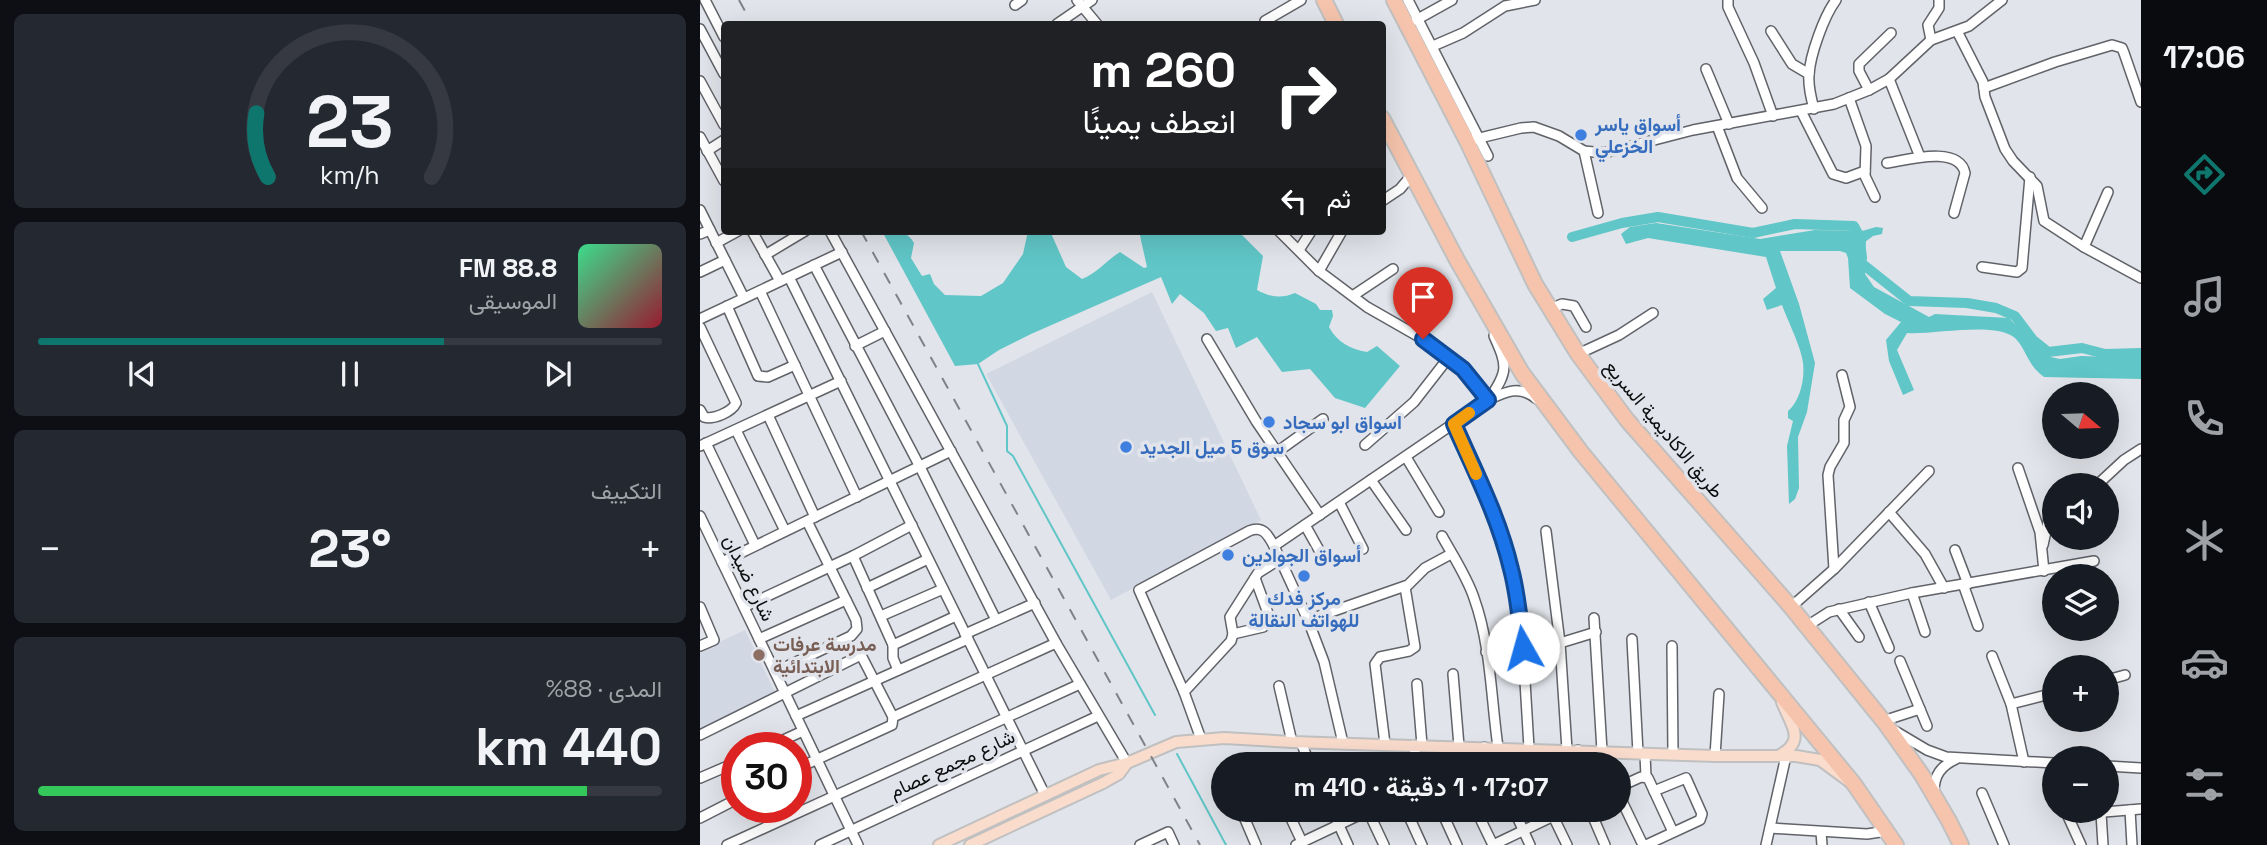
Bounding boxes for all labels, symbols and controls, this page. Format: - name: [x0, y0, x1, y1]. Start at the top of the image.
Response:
- text: 17:06: [2163, 37, 2245, 77]
- text: 260 m: [1091, 39, 1236, 101]
- icon: right: [1260, 49, 1351, 140]
- text: 23: [306, 75, 394, 168]
- text: انعطف يمينًا: [1083, 102, 1236, 142]
- place label: أسواق ياسر الخزعلي: [1594, 112, 1681, 163]
- marker: أسواق ياسر الخزعلي: [1573, 127, 1589, 143]
- icon: directions: [2180, 150, 2229, 199]
- text: km/h: [320, 159, 380, 191]
- icon: left: [1275, 182, 1313, 220]
- text: ثم: [1327, 182, 1351, 216]
- text: 88.8 FM: [459, 251, 557, 285]
- pin: [1393, 267, 1453, 339]
- icon: music: [2180, 272, 2229, 321]
- icon: arrive: [1404, 278, 1442, 316]
- text: الموسيقى: [469, 286, 557, 316]
- icon: previous: [123, 355, 161, 393]
- icon: pause: [331, 355, 369, 393]
- icon: next: [539, 355, 577, 393]
- street label: طريق الاكاديمية السريع: [1598, 355, 1729, 504]
- north arrow: [2042, 382, 2119, 458]
- map controls: [2042, 382, 2119, 823]
- icon: phone: [2180, 394, 2229, 443]
- place label: اسواق ابو سجاد: [1283, 410, 1402, 435]
- marker: اسواق ابو سجاد: [1261, 414, 1277, 430]
- place label: سوق 5 ميل الجديد: [1140, 435, 1284, 460]
- marker: سوق 5 ميل الجديد: [1118, 439, 1134, 455]
- button: sound: [2042, 473, 2119, 550]
- text: التكييف: [591, 476, 662, 506]
- text: 23°: [309, 516, 392, 582]
- icon: climate: [2180, 516, 2229, 565]
- text: −: [38, 525, 62, 573]
- text: +: [638, 525, 662, 573]
- street label: شارع ضيدان: [717, 531, 781, 625]
- place label: أسواق الجوادين: [1242, 543, 1361, 568]
- marker: أسواق الجوادين: [1220, 547, 1236, 563]
- button: layers: [2042, 564, 2119, 641]
- marker: مركز فدك للهواتف النقالة: [1296, 568, 1312, 584]
- place label: مركز فدك للهواتف النقالة: [1249, 586, 1359, 633]
- position arrow: [1486, 611, 1560, 685]
- place label: مدرسة عرفات الابتدائية: [773, 632, 877, 679]
- icon: car: [2180, 638, 2229, 687]
- marker: مدرسة عرفات الابتدائية: [751, 647, 767, 663]
- button: +: [2042, 655, 2119, 732]
- text: المدى · 88%: [546, 674, 662, 704]
- text: 440 km: [475, 714, 662, 780]
- street label: شارع مجمع عصام: [885, 724, 1019, 805]
- speed limit sign: 30: [721, 732, 812, 823]
- button: −: [2042, 746, 2119, 823]
- icon: filters: [2180, 760, 2229, 809]
- text: 17:07 · 1 دقيقة · 410 m: [1294, 770, 1548, 804]

